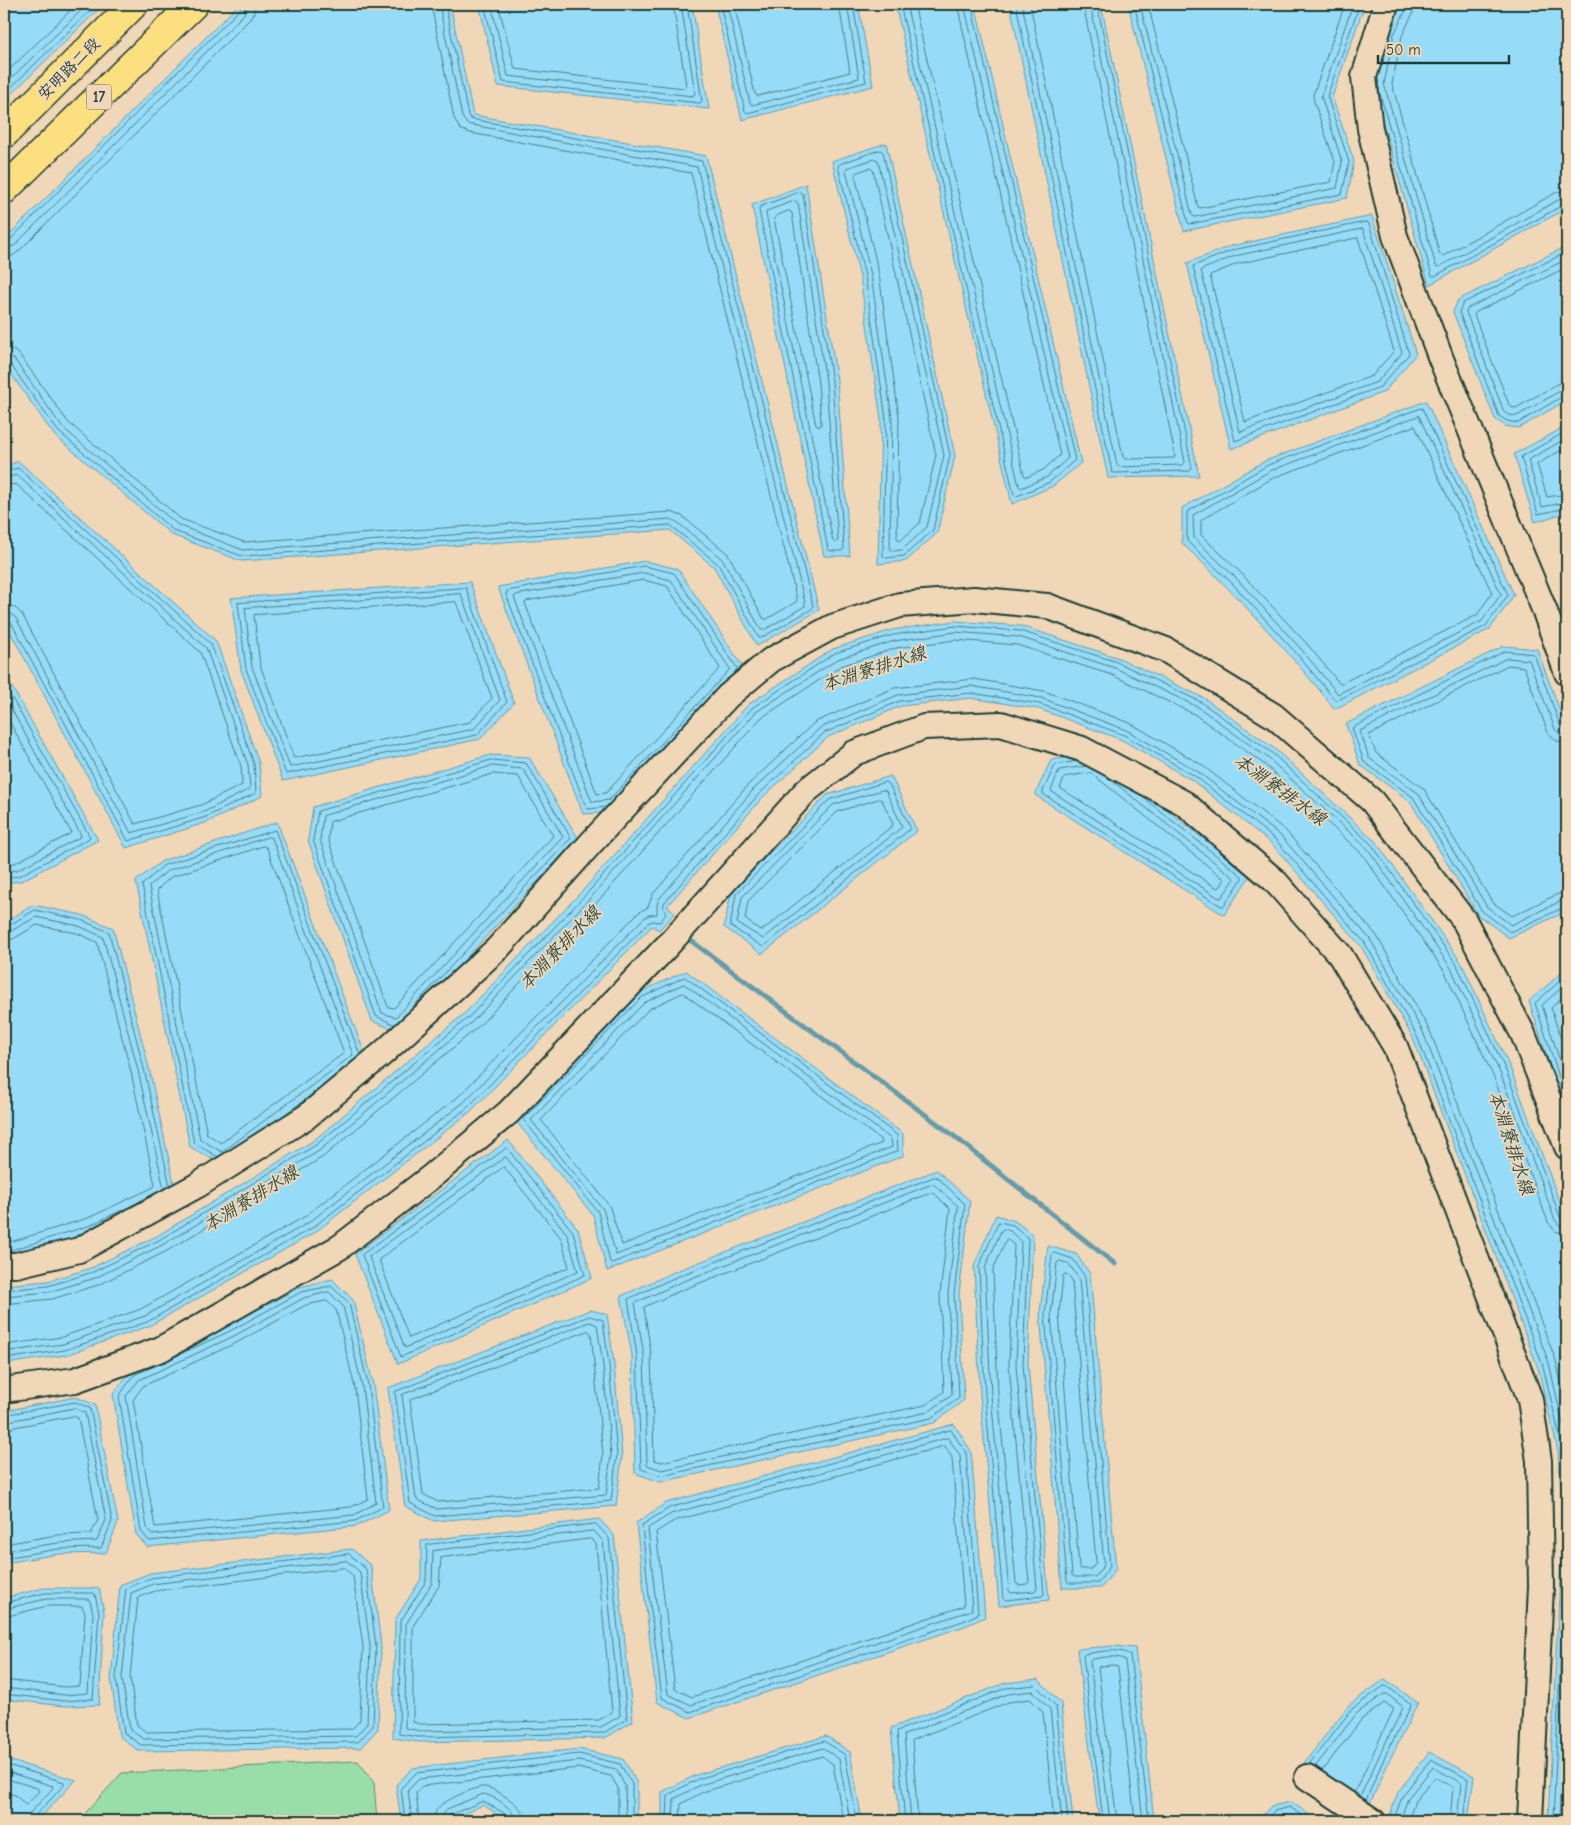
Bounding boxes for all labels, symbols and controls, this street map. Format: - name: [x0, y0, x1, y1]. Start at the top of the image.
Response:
- scale bar: [1378, 32, 1510, 64]
- street label: 安明路二段: [34, 34, 104, 104]
- text: 50 m: [1386, 41, 1421, 59]
- road number: 17: [86, 84, 112, 110]
- water label: 本淵寮排水線: [819, 642, 930, 696]
- water label: 本淵寮排水線: [1230, 750, 1331, 831]
- water label: 本淵寮排水線: [515, 901, 606, 994]
- water label: 本淵寮排水線: [1484, 1088, 1538, 1199]
- water label: 本淵寮排水線: [200, 1161, 303, 1237]

